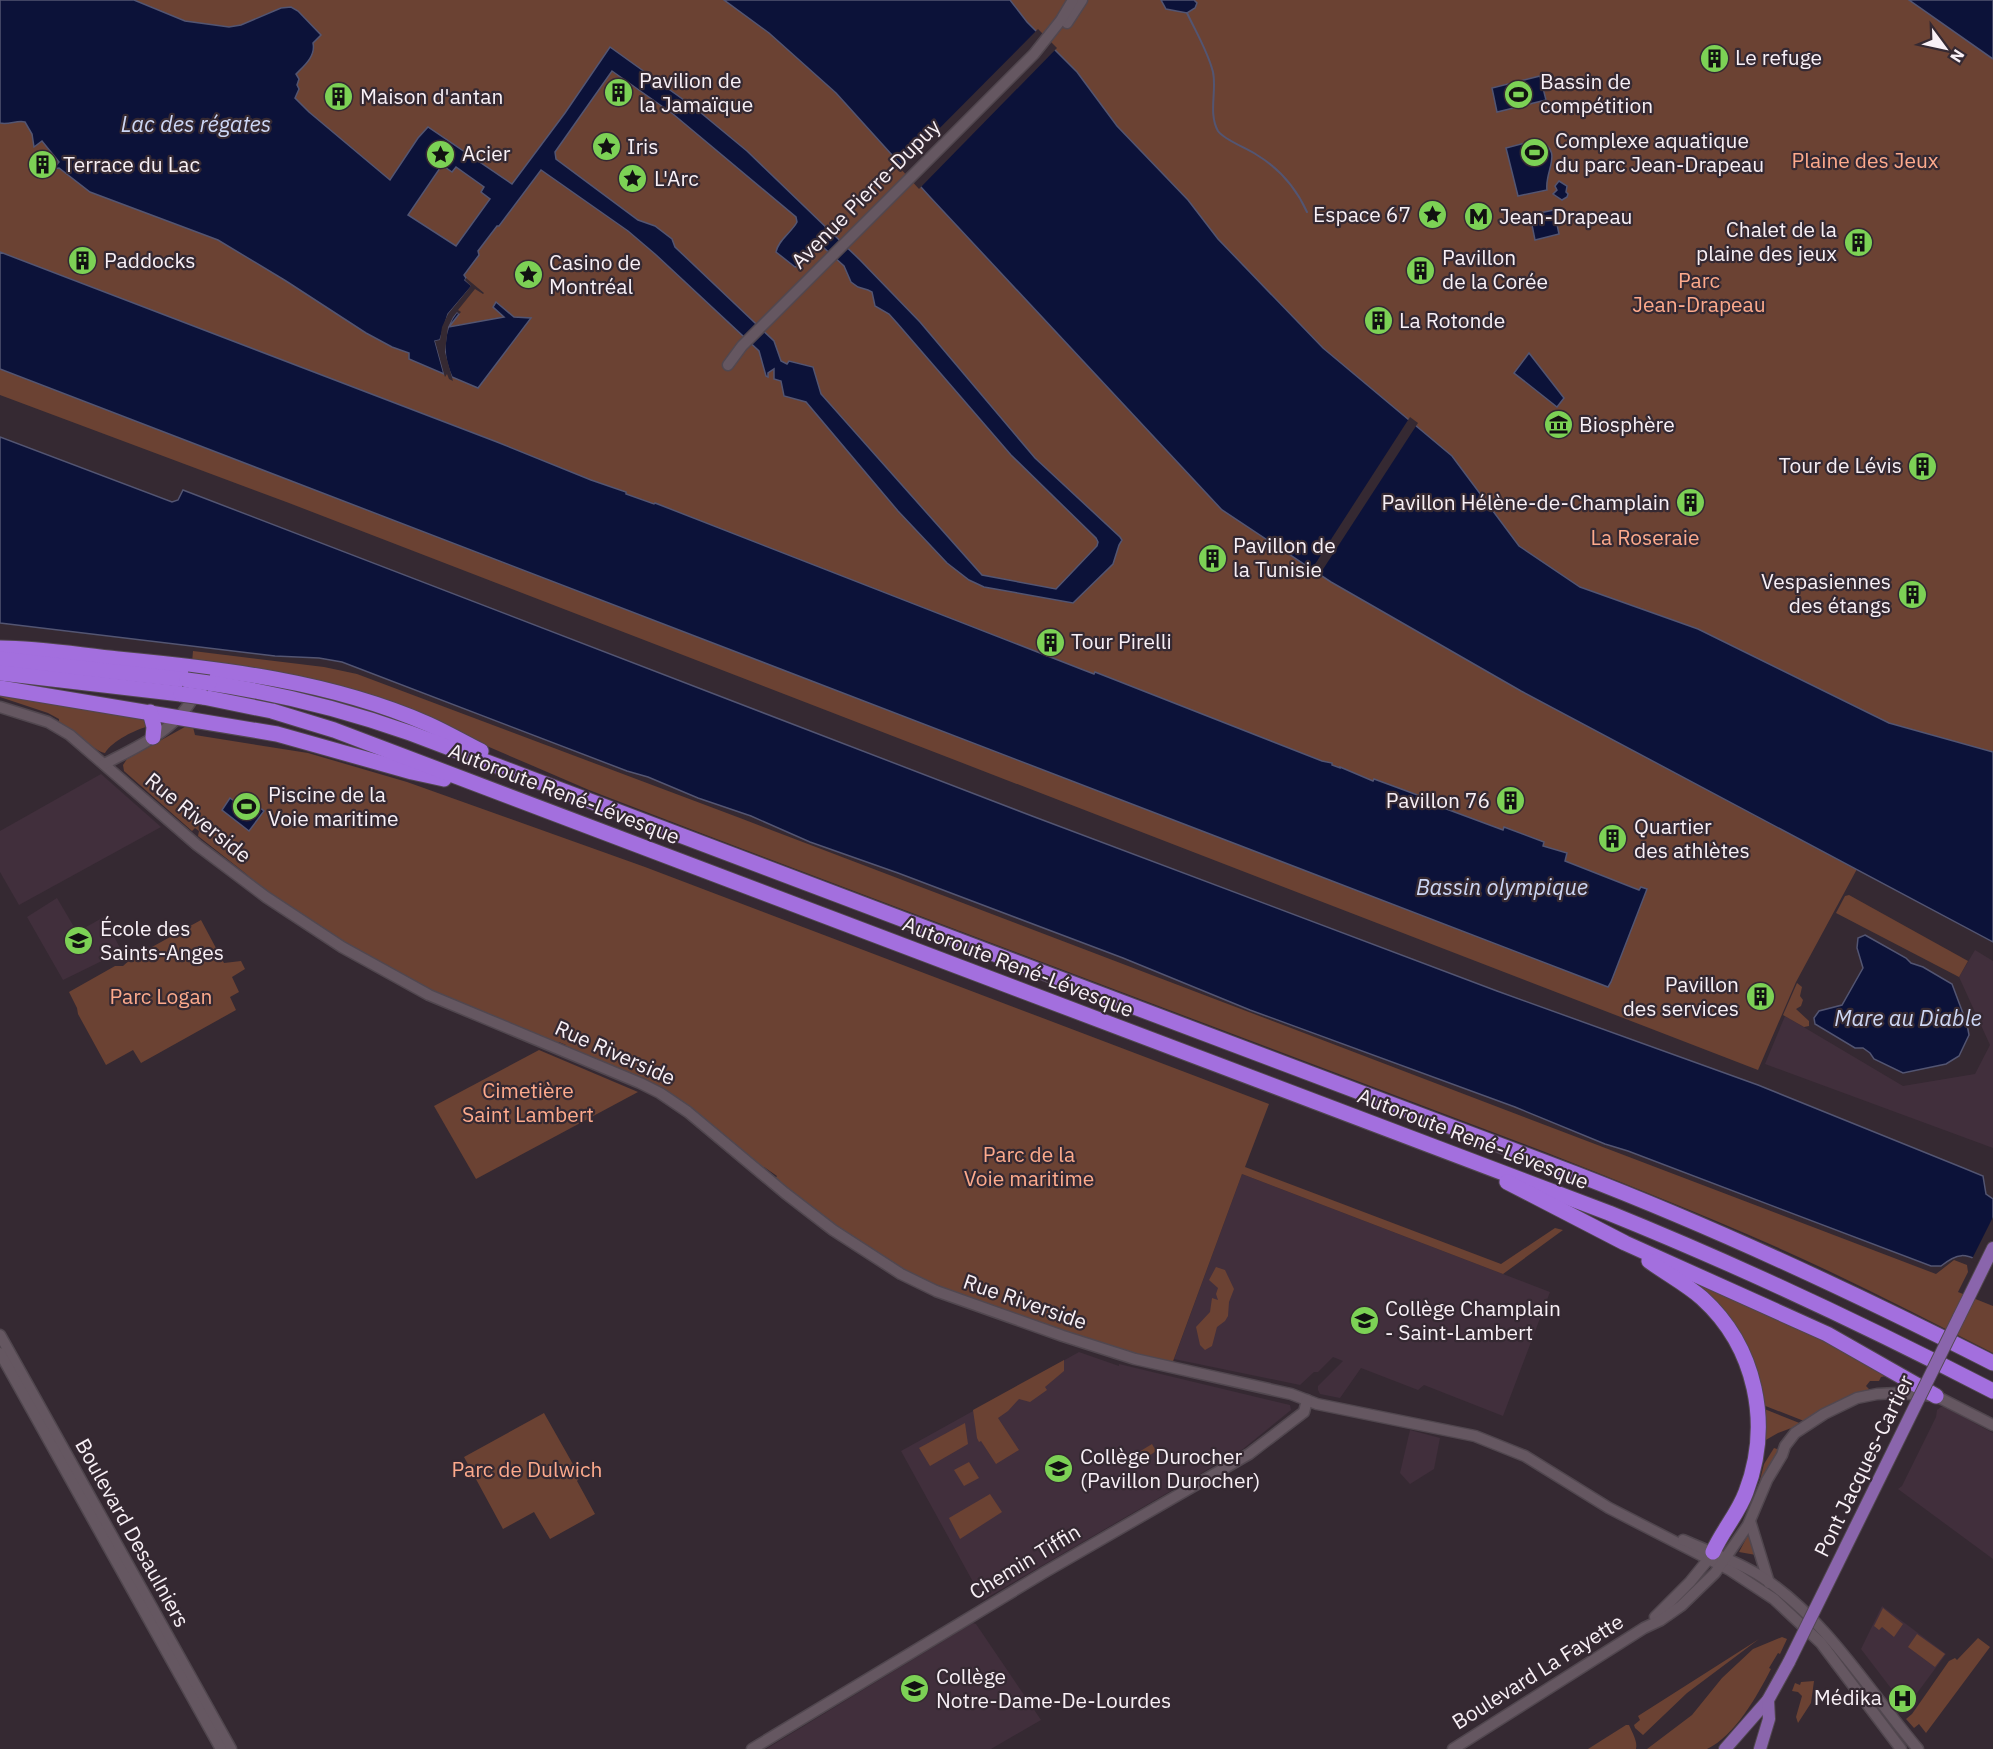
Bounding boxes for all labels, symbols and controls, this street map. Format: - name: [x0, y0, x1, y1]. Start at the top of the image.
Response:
- north arrow: [1915, 18, 1975, 78]
- building icon: Le refuge: [1698, 42, 1730, 74]
- place label: Le refuge: [1735, 43, 1822, 71]
- text: N: [1946, 46, 1969, 66]
- place label: Pavilion de la Jamaïque: [639, 66, 753, 118]
- place label: Bassin de compétition: [1540, 67, 1653, 119]
- building icon: Pavilion de la Jamaïque: [602, 77, 634, 109]
- sports icon: Bassin de compétition: [1503, 78, 1535, 110]
- building icon: Maison d'antan: [323, 81, 355, 113]
- place label: Maison d'antan: [360, 82, 503, 110]
- water label: Lac des régates: [121, 109, 271, 138]
- street label: Avenue Pierre-Dupuy: [784, 112, 946, 274]
- place label: Complexe aquatique du parc Jean-Drapeau: [1555, 126, 1764, 178]
- place icon: Iris: [590, 131, 622, 163]
- place label: Iris: [627, 132, 659, 160]
- sports icon: Complexe aquatique du parc Jean-Drapeau: [1518, 137, 1550, 169]
- place icon: Acier: [425, 138, 457, 170]
- place label: Acier: [462, 139, 511, 167]
- park label: Plaine des Jeux: [1791, 146, 1939, 174]
- building icon: Terrace du Lac: [26, 149, 58, 181]
- place label: Terrace du Lac: [63, 150, 200, 178]
- place icon: L'Arc: [617, 163, 649, 195]
- place label: L'Arc: [654, 164, 699, 192]
- place icon: Espace 67: [1416, 199, 1448, 231]
- place label: Espace 67: [1313, 200, 1411, 228]
- metro station icon: Jean-Drapeau: [1462, 201, 1494, 233]
- place label: Jean-Drapeau: [1499, 202, 1633, 230]
- place label: Chalet de la plaine des jeux: [1696, 215, 1837, 267]
- building icon: Chalet de la plaine des jeux: [1842, 226, 1874, 258]
- place label: Pavillon de la Corée: [1442, 243, 1548, 295]
- building icon: Paddocks: [67, 245, 99, 277]
- place label: Paddocks: [104, 246, 196, 274]
- place label: Casino de Montréal: [549, 248, 641, 300]
- building icon: Pavillon de la Corée: [1405, 254, 1437, 286]
- place icon: Casino de Montréal: [512, 259, 544, 291]
- park label: Parc Jean-Drapeau: [1632, 266, 1766, 318]
- building icon: La Rotonde: [1362, 305, 1394, 337]
- place label: La Rotonde: [1399, 306, 1505, 334]
- museum icon: Biosphère: [1542, 409, 1574, 441]
- place label: Biosphère: [1579, 410, 1675, 438]
- building icon: Tour de Lévis: [1907, 450, 1939, 482]
- place label: Tour de Lévis: [1779, 451, 1902, 479]
- building icon: Pavillon Hélène-de-Champlain: [1675, 487, 1707, 519]
- place label: Pavillon Hélène-de-Champlain: [1382, 488, 1670, 516]
- park label: La Roseraie: [1591, 523, 1699, 551]
- place label: Pavillon de la Tunisie: [1233, 531, 1336, 583]
- building icon: Pavillon de la Tunisie: [1196, 542, 1228, 574]
- place label: Vespasiennes des étangs: [1761, 567, 1891, 619]
- building icon: Vespasiennes des étangs: [1896, 578, 1928, 610]
- building icon: Tour Pirelli: [1034, 626, 1066, 658]
- place label: Tour Pirelli: [1071, 627, 1172, 655]
- street label: Autoroute René-Lévesque: [445, 736, 684, 850]
- street label: Rue Riverside: [140, 766, 258, 869]
- place label: Piscine de la Voie maritime: [268, 780, 399, 832]
- building icon: Pavillon 76: [1495, 785, 1527, 817]
- place label: Pavillon 76: [1386, 786, 1490, 814]
- sports icon: Piscine de la Voie maritime: [231, 791, 263, 823]
- place label: Quartier des athlètes: [1634, 812, 1750, 864]
- building icon: Quartier des athlètes: [1597, 823, 1629, 855]
- water label: Bassin olympique: [1416, 872, 1588, 901]
- street label: Autoroute René-Lévesque: [899, 909, 1138, 1023]
- place label: École des Saints-Anges: [100, 914, 224, 966]
- school or university icon: École des Saints-Anges: [63, 925, 95, 957]
- place label: Pavillon des services: [1623, 970, 1739, 1022]
- building icon: Pavillon des services: [1744, 981, 1776, 1013]
- park label: Parc Logan: [109, 982, 213, 1010]
- water label: Mare au Diable: [1834, 1003, 1982, 1032]
- street label: Rue Riverside: [551, 1013, 680, 1091]
- park label: Cimetière Saint Lambert: [462, 1076, 594, 1128]
- street label: Autoroute René-Lévesque: [1354, 1081, 1593, 1195]
- park label: Parc de la Voie maritime: [964, 1140, 1094, 1192]
- street label: Rue Riverside: [960, 1267, 1091, 1335]
- place label: Collège Champlain - Saint-Lambert: [1385, 1294, 1561, 1346]
- school or university icon: Collège Champlain - Saint-Lambert: [1348, 1305, 1380, 1337]
- street label: Pont Jacques-Cartier: [1807, 1370, 1919, 1561]
- street label: Boulevard Desaulniers: [69, 1433, 196, 1632]
- place label: Collège Durocher (Pavillon Durocher): [1080, 1442, 1260, 1494]
- school or university icon: Collège Durocher (Pavillon Durocher): [1043, 1453, 1075, 1485]
- park label: Parc de Dulwich: [451, 1455, 603, 1483]
- street label: Chemin Tiffin: [964, 1517, 1085, 1605]
- street label: Boulevard La Fayette: [1446, 1607, 1628, 1735]
- place label: Collège Notre-Dame-De-Lourdes: [936, 1662, 1171, 1714]
- school or university icon: Collège Notre-Dame-De-Lourdes: [899, 1673, 931, 1705]
- hospital icon: Médika: [1887, 1682, 1919, 1714]
- place label: Médika: [1814, 1683, 1882, 1711]

